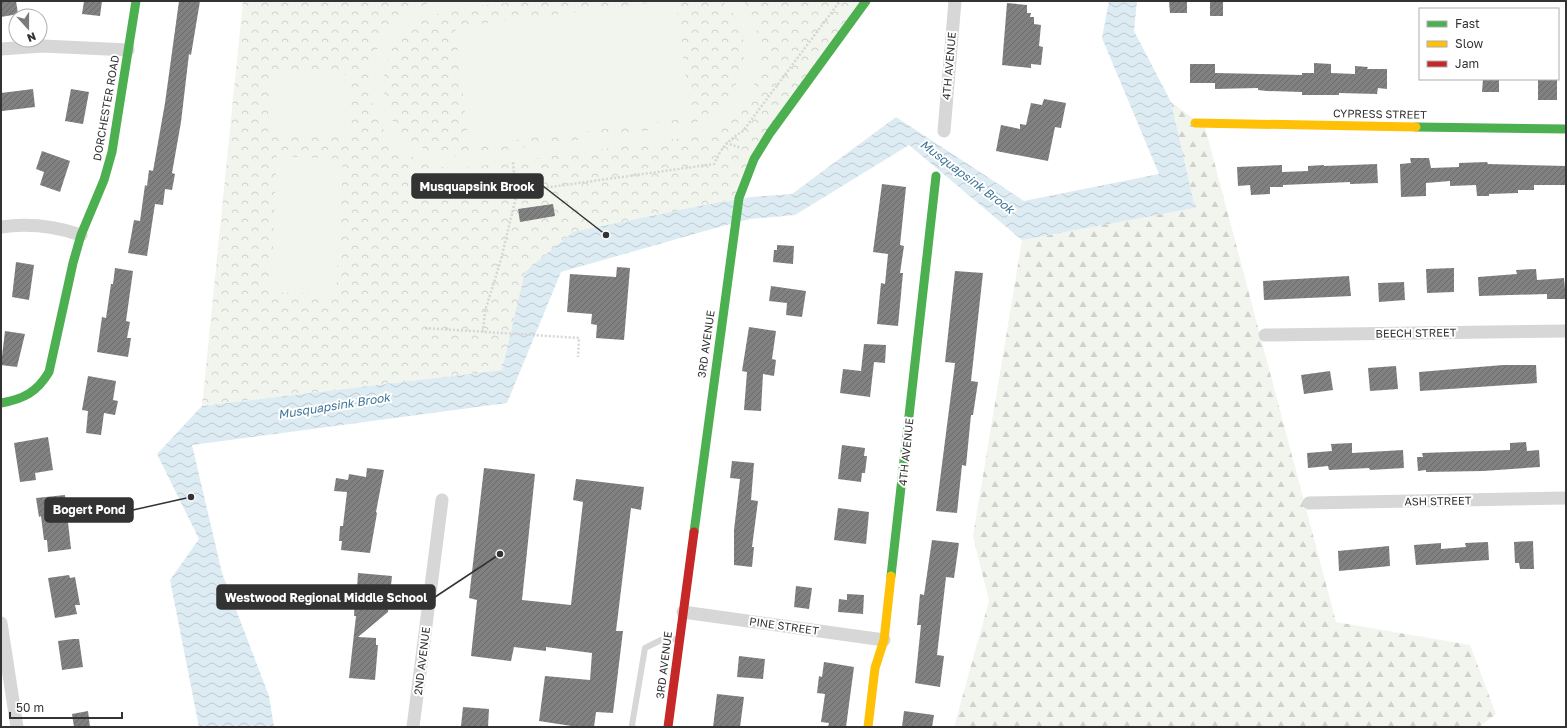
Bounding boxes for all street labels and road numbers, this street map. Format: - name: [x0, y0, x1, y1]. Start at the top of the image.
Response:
- street label: 4TH AVENUE: [939, 31, 958, 100]
- street label: DORCHESTER ROAD: [90, 54, 121, 162]
- street label: CYPRESS STREET: [1333, 106, 1427, 121]
- street label: 3RD AVENUE: [694, 309, 717, 378]
- street label: BEECH STREET: [1375, 325, 1457, 340]
- street label: 4TH AVENUE: [895, 417, 916, 487]
- street label: ASH STREET: [1404, 493, 1472, 508]
- street label: PINE STREET: [748, 614, 820, 637]
- street label: 2ND AVENUE: [411, 626, 432, 696]
- street label: 3RD AVENUE: [653, 630, 674, 699]

